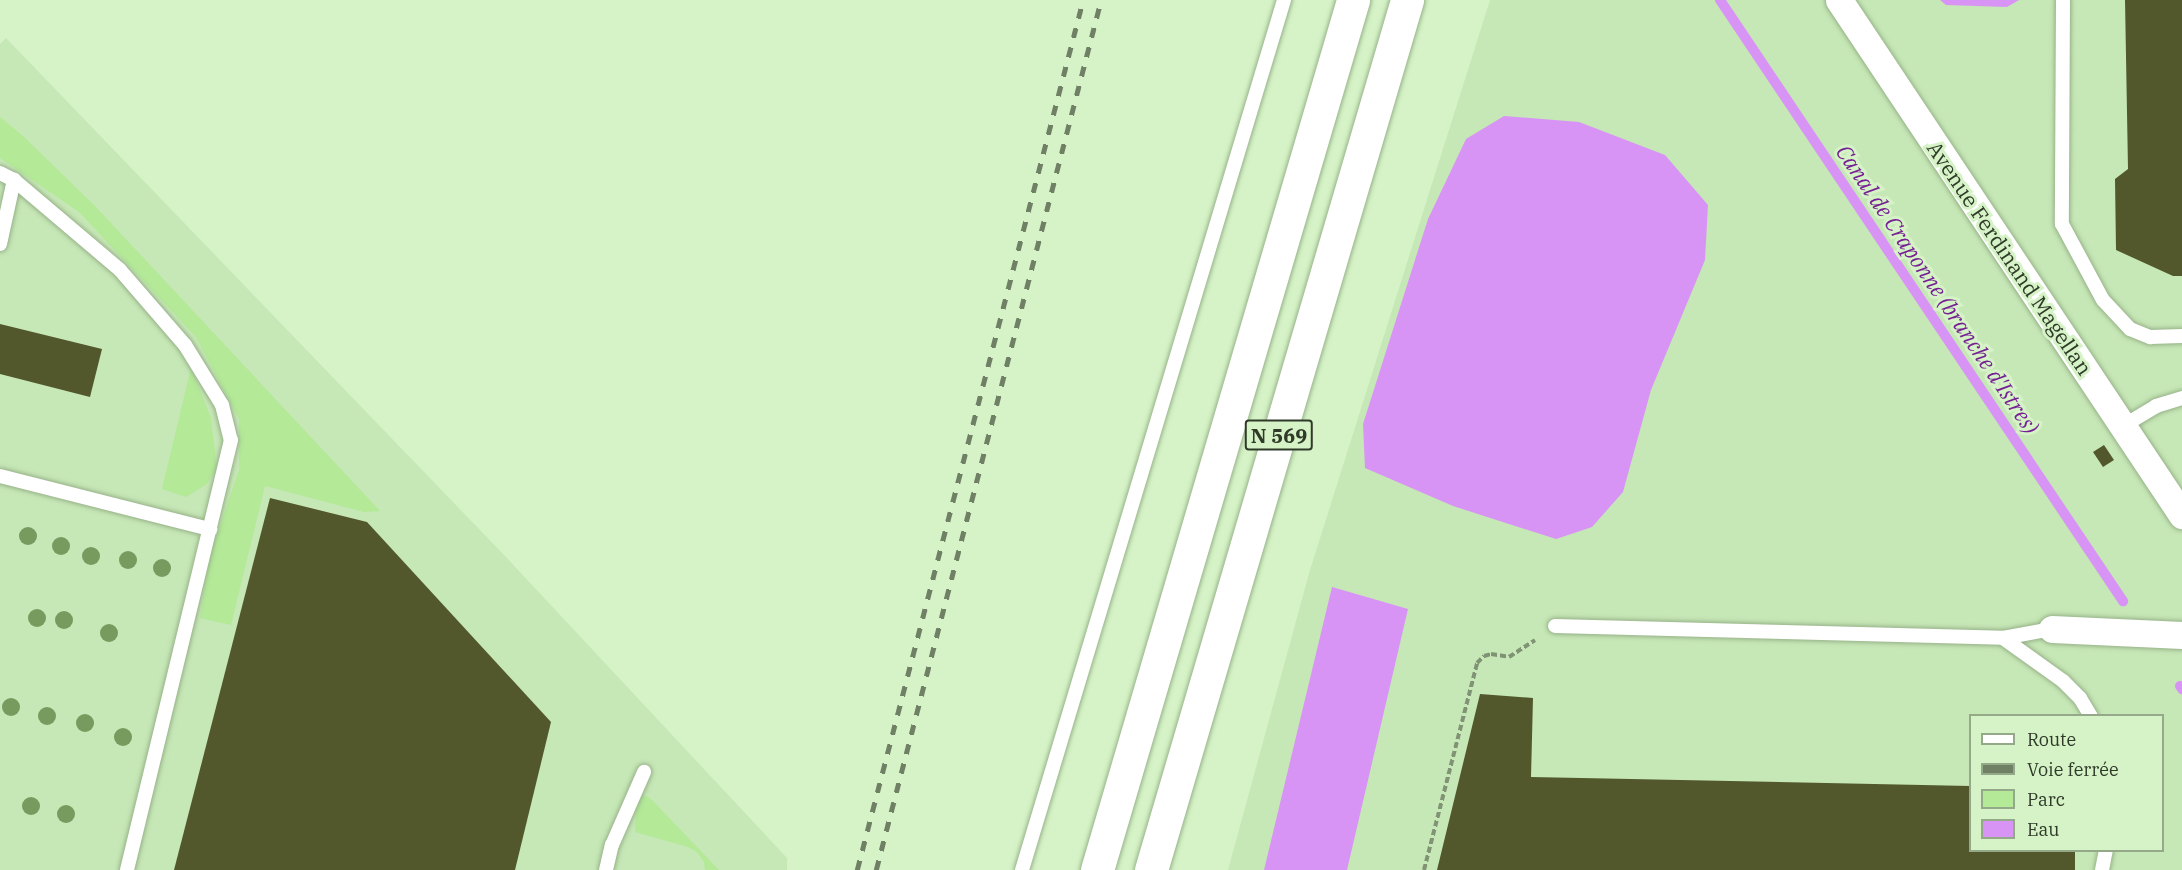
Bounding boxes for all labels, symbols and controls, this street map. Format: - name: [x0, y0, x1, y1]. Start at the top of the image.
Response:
- street label: Avenue Ferdinand Magellan: [1922, 136, 2098, 380]
- water label: Canal de Craponne (branche d'Istres): [1831, 139, 2045, 439]
- road number: N 569: [1244, 418, 1314, 452]
- legend: [1969, 714, 2164, 852]
- text: Route: [2027, 728, 2076, 751]
- text: Voie ferrée: [2027, 758, 2119, 781]
- text: Parc: [2027, 788, 2065, 811]
- text: Eau: [2027, 818, 2059, 841]

